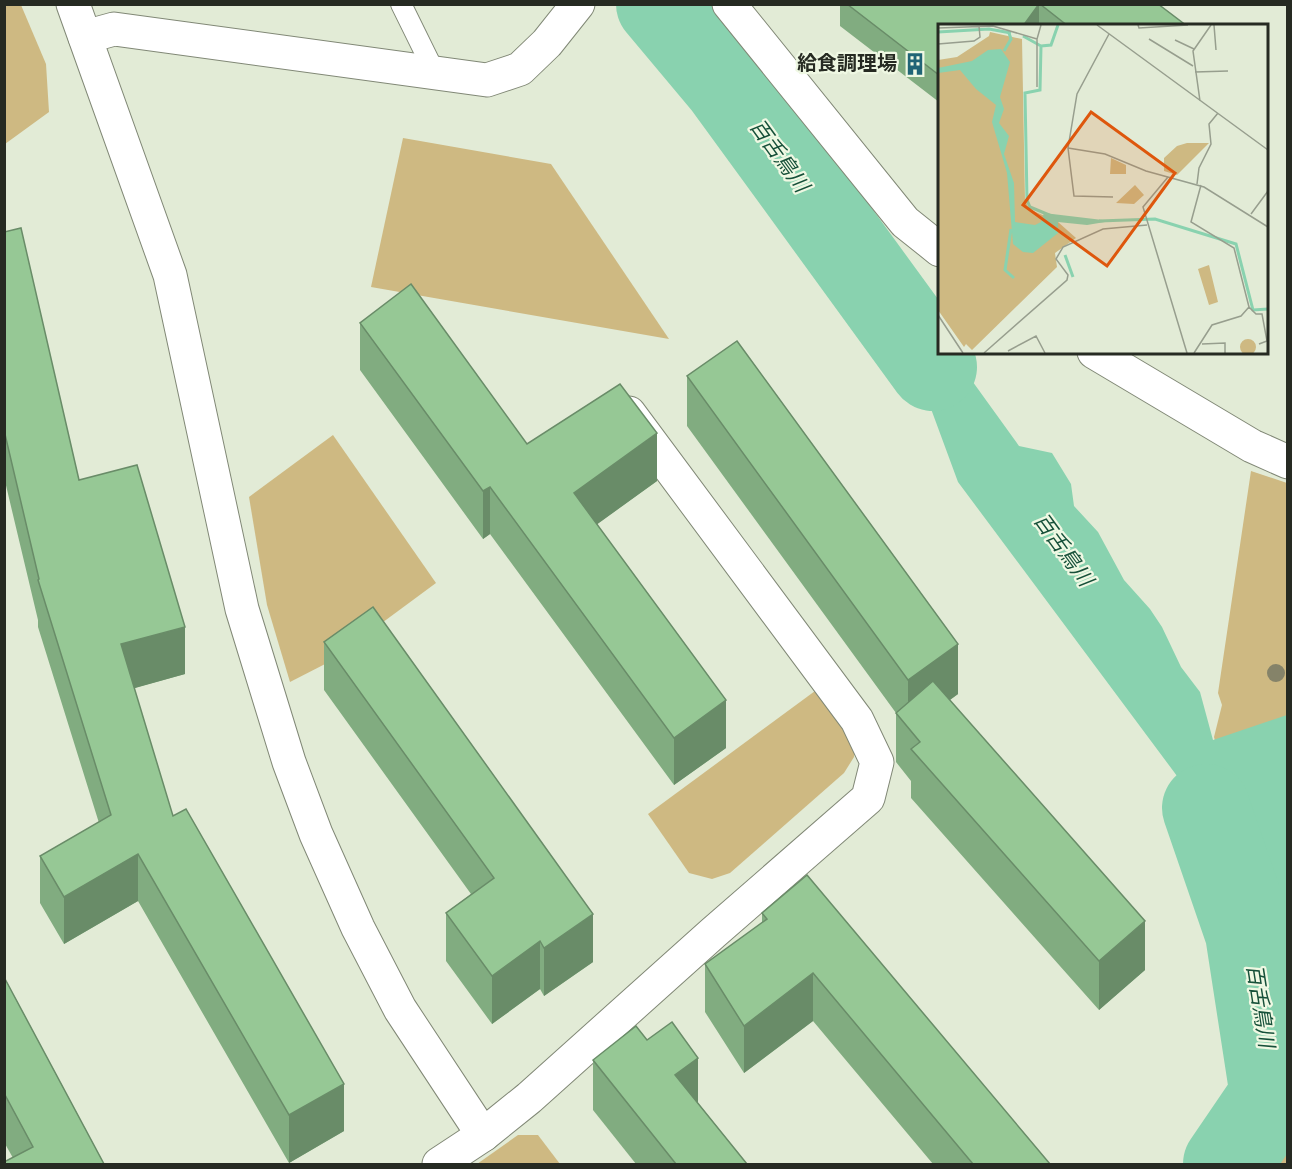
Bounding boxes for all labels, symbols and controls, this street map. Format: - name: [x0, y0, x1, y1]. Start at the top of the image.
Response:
- inset map: [938, 24, 1268, 354]
- building icon: 給食調理場: [902, 51, 928, 77]
- place label: 給食調理場: [797, 52, 897, 76]
- water label: 百舌鳥川: [744, 115, 815, 199]
- water label: 百舌鳥川: [1028, 509, 1099, 593]
- water label: 百舌鳥川: [1241, 963, 1279, 1051]

